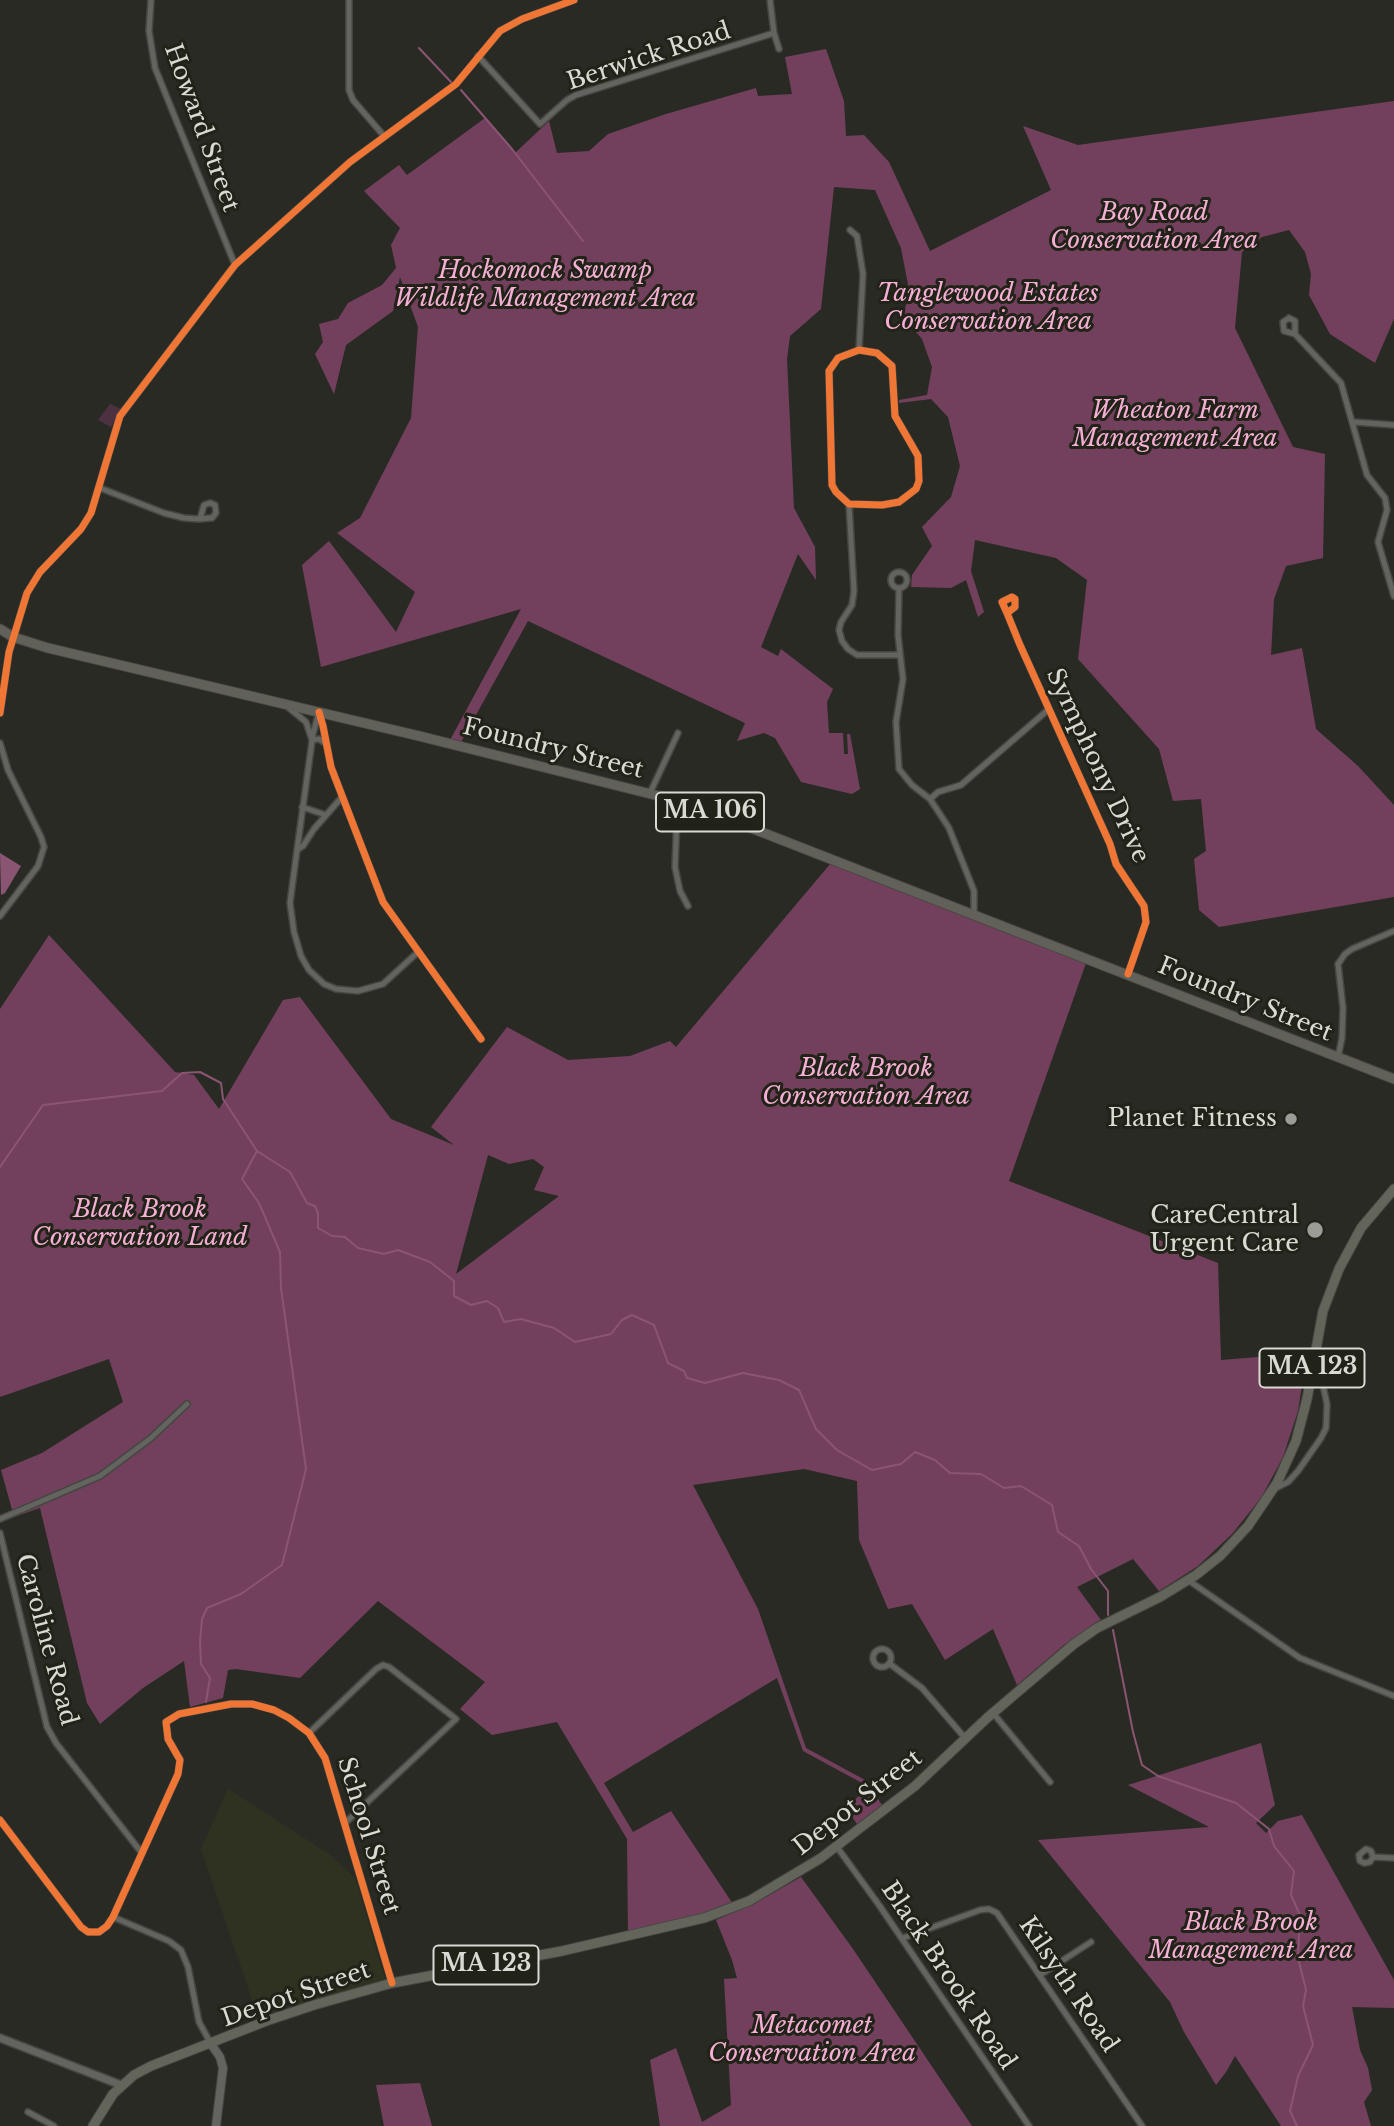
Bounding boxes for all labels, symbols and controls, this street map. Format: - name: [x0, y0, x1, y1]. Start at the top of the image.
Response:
- street label: Berwick Road: [563, 17, 735, 97]
- street label: Howard Street: [157, 40, 245, 216]
- park label: Bay Road Conservation Area: [1050, 199, 1258, 255]
- park label: Hockomock Swamp Wildlife Management Area: [394, 257, 696, 313]
- park label: Tanglewood Estates Conservation Area: [877, 280, 1099, 336]
- park label: Wheaton Farm Management Area: [1072, 397, 1278, 453]
- street label: Symphony Drive: [1039, 664, 1155, 868]
- street label: Foundry Street: [460, 713, 646, 785]
- road number: MA 106: [656, 792, 764, 832]
- street label: Foundry Street: [1154, 952, 1336, 1048]
- park label: Black Brook Conservation Area: [762, 1055, 970, 1111]
- place label: Planet Fitness: [1108, 1105, 1277, 1133]
- marker: Planet Fitness: [1283, 1111, 1299, 1127]
- park label: Black Brook Conservation Land: [32, 1196, 248, 1252]
- place label: CareCentral Urgent Care: [1150, 1202, 1299, 1258]
- marker: CareCentral Urgent Care: [1305, 1220, 1325, 1240]
- road number: MA 123: [1260, 1348, 1364, 1387]
- street label: Caroline Road: [9, 1551, 83, 1729]
- street label: Depot Street: [788, 1744, 928, 1862]
- street label: School Street: [330, 1754, 406, 1918]
- street label: Black Brook Road: [874, 1877, 1022, 2075]
- park label: Black Brook Management Area: [1148, 1909, 1354, 1965]
- street label: Kilsyth Road: [1012, 1912, 1124, 2058]
- road number: MA 123: [434, 1946, 538, 1984]
- street label: Depot Street: [218, 1956, 374, 2034]
- park label: Metacomet Conservation Area: [708, 2012, 916, 2068]

